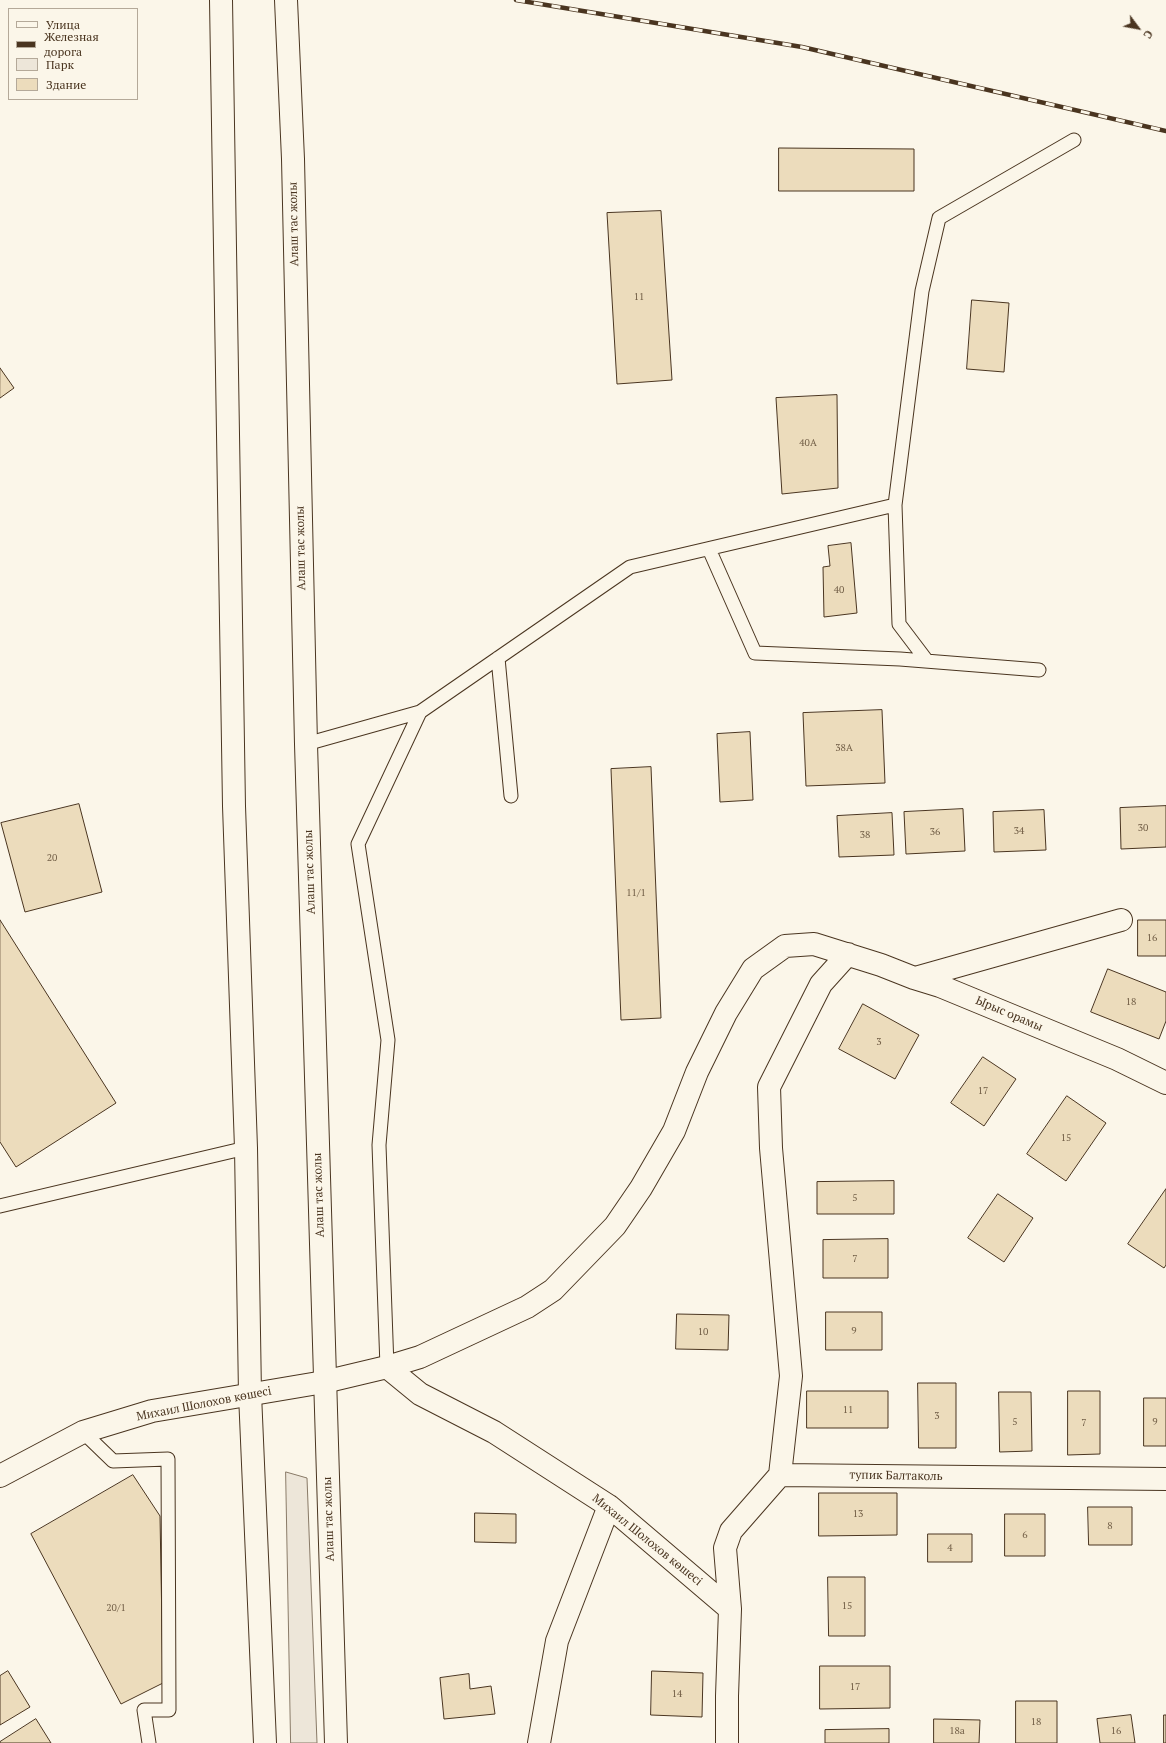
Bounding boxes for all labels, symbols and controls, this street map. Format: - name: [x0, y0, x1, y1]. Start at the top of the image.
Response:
- legend: [8, 8, 138, 100]
- north arrow: [1118, 8, 1158, 48]
- text: Улица: [46, 17, 80, 32]
- text: С: [1140, 28, 1156, 41]
- text: Железная дорога: [44, 29, 99, 59]
- text: Парк: [46, 57, 74, 72]
- text: Здание: [46, 77, 86, 92]
- street label: Алаш тас жолы: [286, 182, 302, 266]
- house number: 11: [634, 291, 644, 303]
- house number: 40А: [799, 437, 817, 449]
- street label: Алаш тас жолы: [293, 506, 309, 590]
- house number: 40: [834, 584, 844, 596]
- house number: 38А: [835, 742, 853, 754]
- house number: 30: [1138, 822, 1148, 834]
- house number: 34: [1014, 825, 1024, 837]
- house number: 36: [930, 826, 940, 838]
- house number: 38: [860, 829, 870, 841]
- street label: Алаш тас жолы: [301, 830, 319, 914]
- house number: 20: [47, 852, 57, 864]
- house number: 11/1: [626, 887, 646, 899]
- house number: 16: [1147, 932, 1157, 944]
- street label: Ырыс орамы: [973, 993, 1045, 1035]
- house number: 18: [1126, 996, 1136, 1008]
- house number: 3: [876, 1036, 882, 1048]
- house number: 17: [978, 1085, 988, 1097]
- house number: 15: [1061, 1132, 1071, 1144]
- street label: Алаш тас жолы: [310, 1153, 328, 1237]
- house number: 5: [852, 1192, 858, 1204]
- house number: 7: [852, 1253, 858, 1265]
- house number: 9: [851, 1325, 857, 1337]
- house number: 10: [698, 1326, 708, 1338]
- street label: Михаил Шолохов көшесі: [135, 1384, 273, 1424]
- house number: 11: [843, 1404, 853, 1416]
- house number: 3: [934, 1410, 940, 1422]
- house number: 5: [1012, 1416, 1018, 1428]
- house number: 9: [1152, 1416, 1158, 1428]
- house number: 7: [1081, 1417, 1087, 1429]
- street label: тупик Балтаколь: [849, 1468, 943, 1484]
- street label: Алаш тас жолы: [320, 1477, 338, 1561]
- street label: Михаил Шолохов көшесі: [589, 1491, 705, 1589]
- house number: 13: [853, 1508, 863, 1520]
- house number: 8: [1107, 1520, 1113, 1532]
- house number: 6: [1022, 1529, 1028, 1541]
- house number: 4: [947, 1542, 953, 1554]
- house number: 15: [842, 1600, 852, 1612]
- house number: 20/1: [106, 1602, 126, 1614]
- house number: 17: [850, 1681, 860, 1693]
- house number: 14: [672, 1688, 682, 1700]
- house number: 18: [1031, 1716, 1041, 1728]
- house number: 18а: [949, 1725, 965, 1737]
- house number: 16: [1111, 1725, 1121, 1737]

